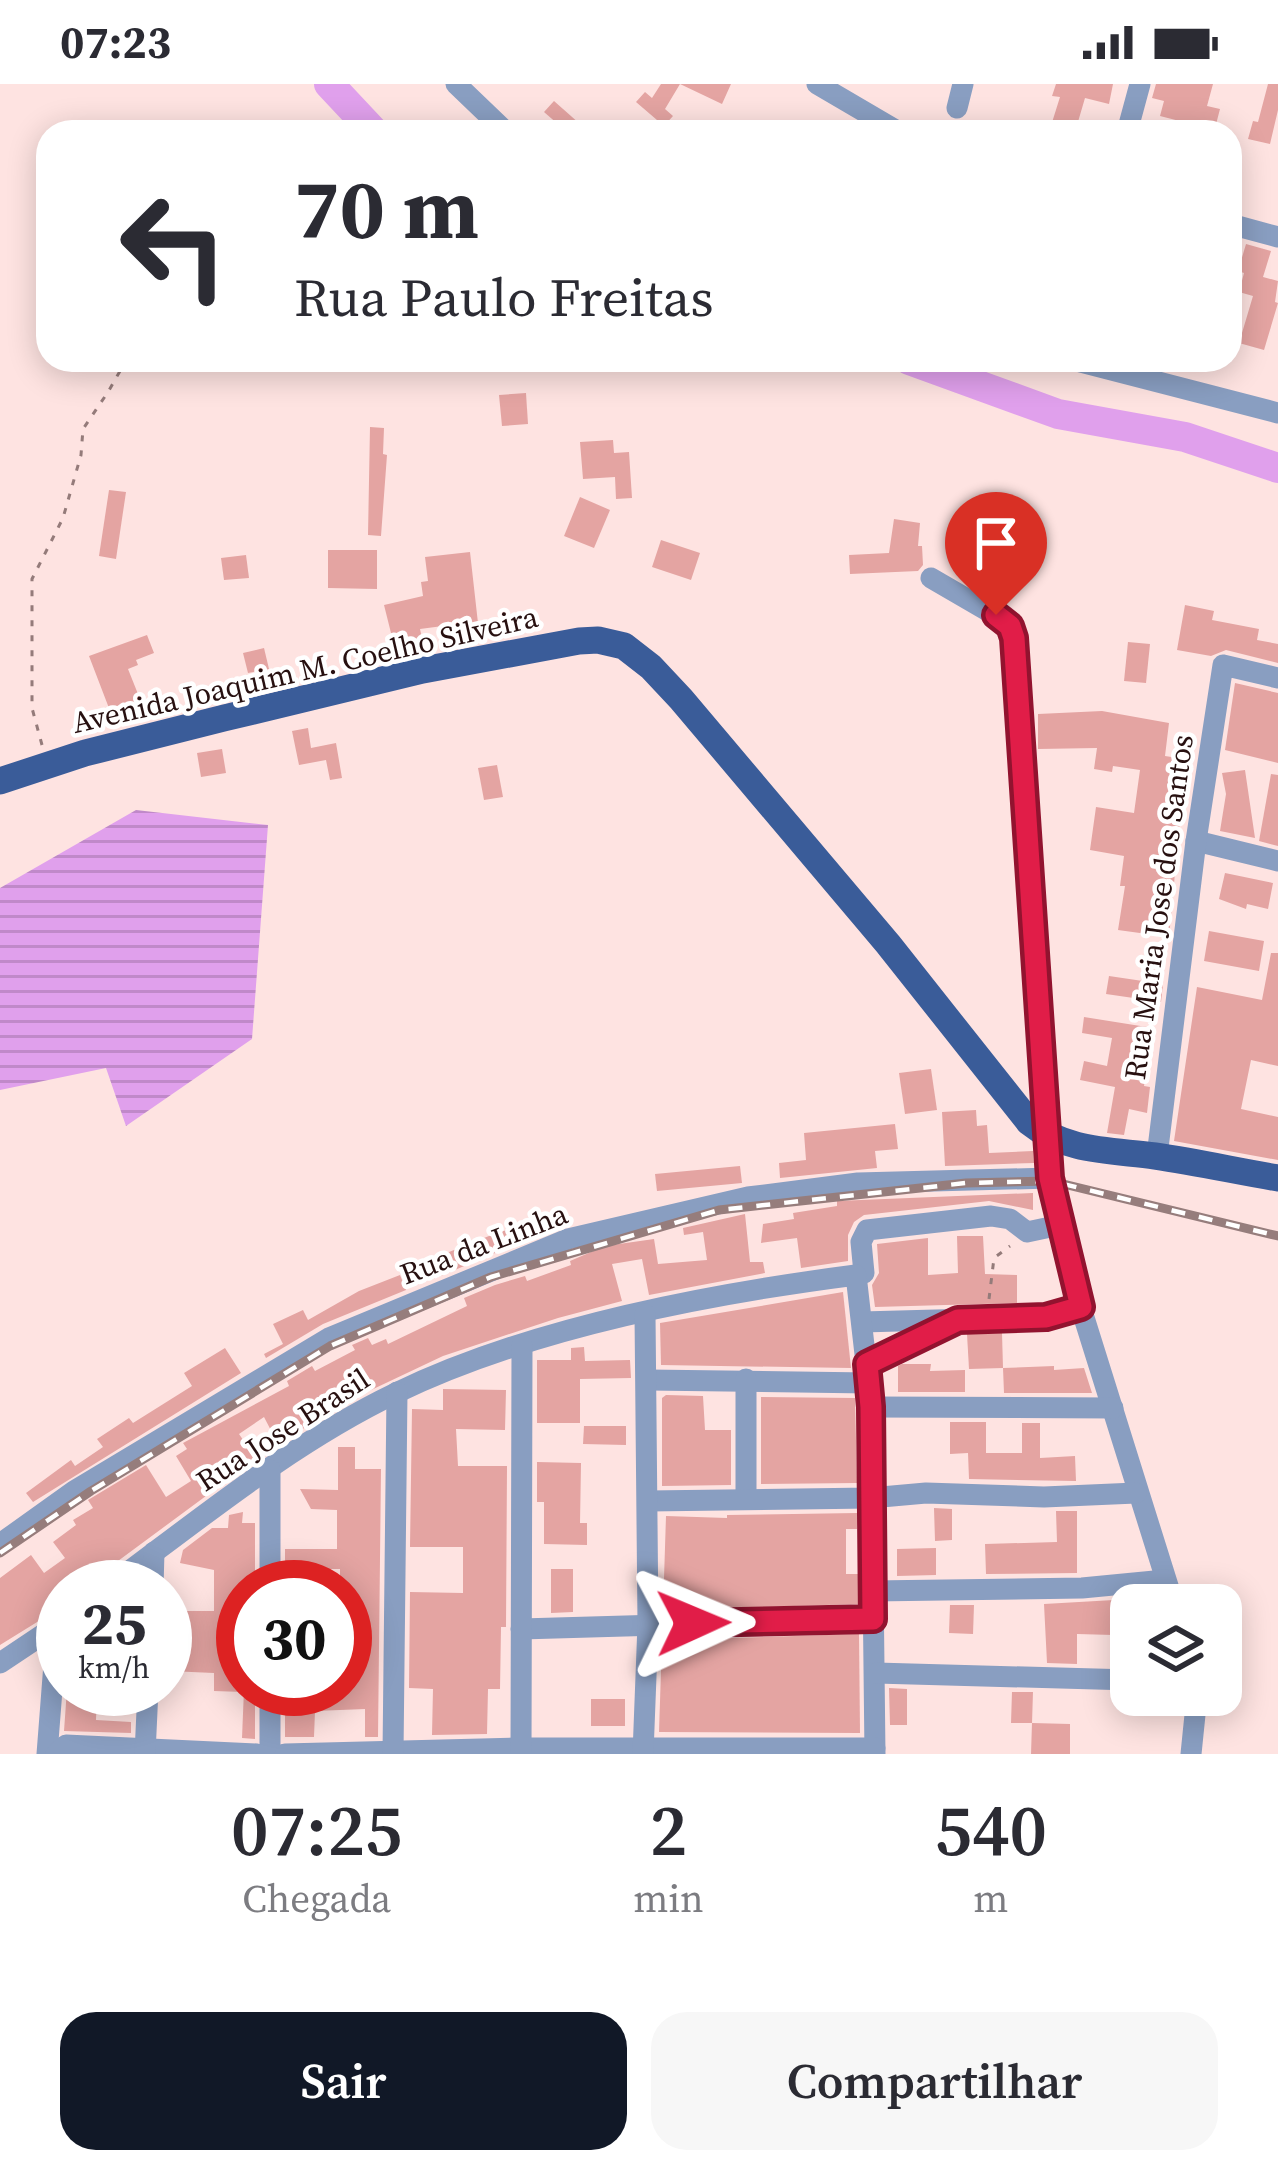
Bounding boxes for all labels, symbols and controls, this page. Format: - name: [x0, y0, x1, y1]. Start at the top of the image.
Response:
- text: 07:23: [60, 11, 171, 73]
- text: 70 m: [294, 151, 479, 266]
- icon: left: [96, 168, 252, 324]
- text: Rua Paulo Freitas: [294, 260, 714, 334]
- pin: [945, 492, 1047, 615]
- icon: arrive: [963, 510, 1029, 576]
- street label: Avenida Joaquim M. Coelho Silveira: [68, 596, 543, 743]
- street label: Rua Maria Jose dos Santos: [1114, 732, 1203, 1082]
- street label: Rua da Linha: [394, 1193, 574, 1294]
- street label: Rua Jose Brasil: [188, 1358, 377, 1501]
- speed limit sign: 30: [216, 1560, 372, 1716]
- position arrow: [630, 1560, 756, 1686]
- text: 25: [81, 1582, 147, 1664]
- map controls: [1110, 1584, 1242, 1716]
- button: layers: [1110, 1584, 1242, 1716]
- text: km/h: [78, 1647, 150, 1688]
- text: 07:25: [231, 1780, 402, 1879]
- text: 2: [650, 1780, 687, 1879]
- text: 540: [935, 1780, 1047, 1879]
- text: Chegada: [242, 1872, 391, 1925]
- text: min: [633, 1872, 704, 1925]
- text: m: [973, 1872, 1008, 1925]
- button: Sair: [60, 2012, 627, 2150]
- button: Compartilhar: [651, 2012, 1218, 2150]

